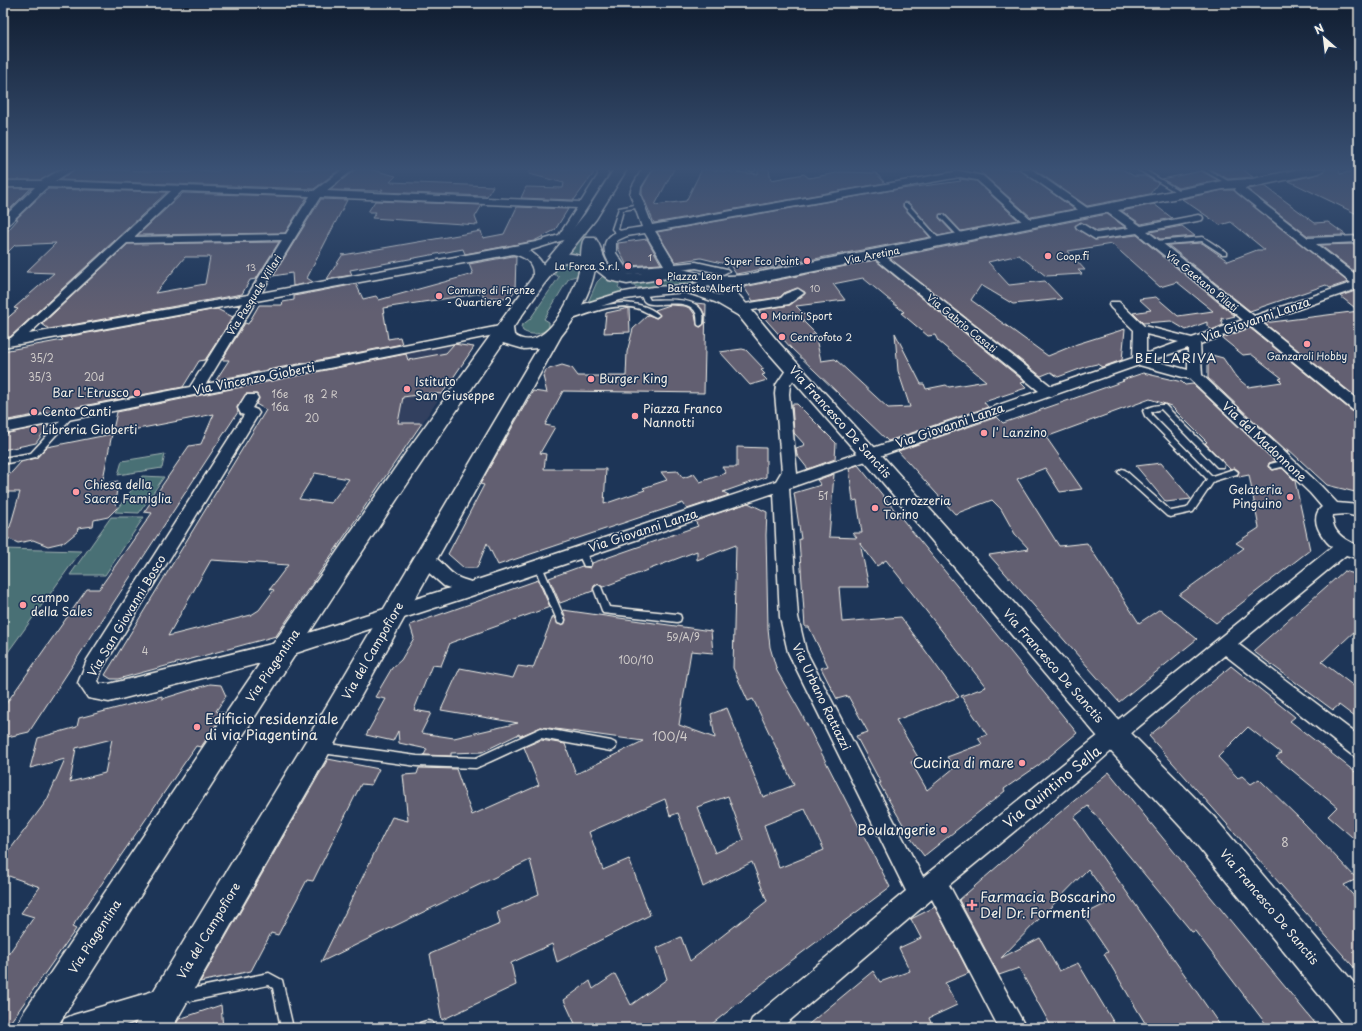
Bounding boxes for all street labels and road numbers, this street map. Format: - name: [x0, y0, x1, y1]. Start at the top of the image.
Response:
- street label: Via Aretina: [843, 242, 902, 267]
- street label: Via Gaetano Pilati: [1163, 247, 1242, 315]
- street label: Via Pasquale Villari: [223, 251, 285, 338]
- street label: Via Gabrio Casati: [924, 290, 1001, 356]
- street label: Via Giovanni Lanza: [1199, 292, 1313, 346]
- street label: Via Vincenzo Gioberti: [191, 357, 316, 399]
- street label: Via Francesco De Sanctis: [785, 361, 897, 482]
- street label: Via del Madonnone: [1218, 397, 1311, 486]
- street label: Via Giovanni Lanza: [893, 398, 1007, 452]
- street label: Via Giovanni Lanza: [586, 504, 700, 556]
- street label: Via San Giovanni Bosco: [83, 551, 170, 680]
- street label: Via del Campofiore: [337, 598, 408, 703]
- street label: Via Francesco De Sanctis: [999, 604, 1109, 727]
- street label: Via Piagentina: [241, 625, 304, 706]
- street label: Via Urbano Rattazzi: [788, 640, 856, 753]
- street label: Via Quintino Sella: [998, 740, 1106, 833]
- street label: Via Francesco De Sanctis: [1216, 845, 1324, 968]
- street label: Via del Campofiore: [172, 879, 244, 982]
- street label: Via Piagentina: [63, 896, 125, 977]

